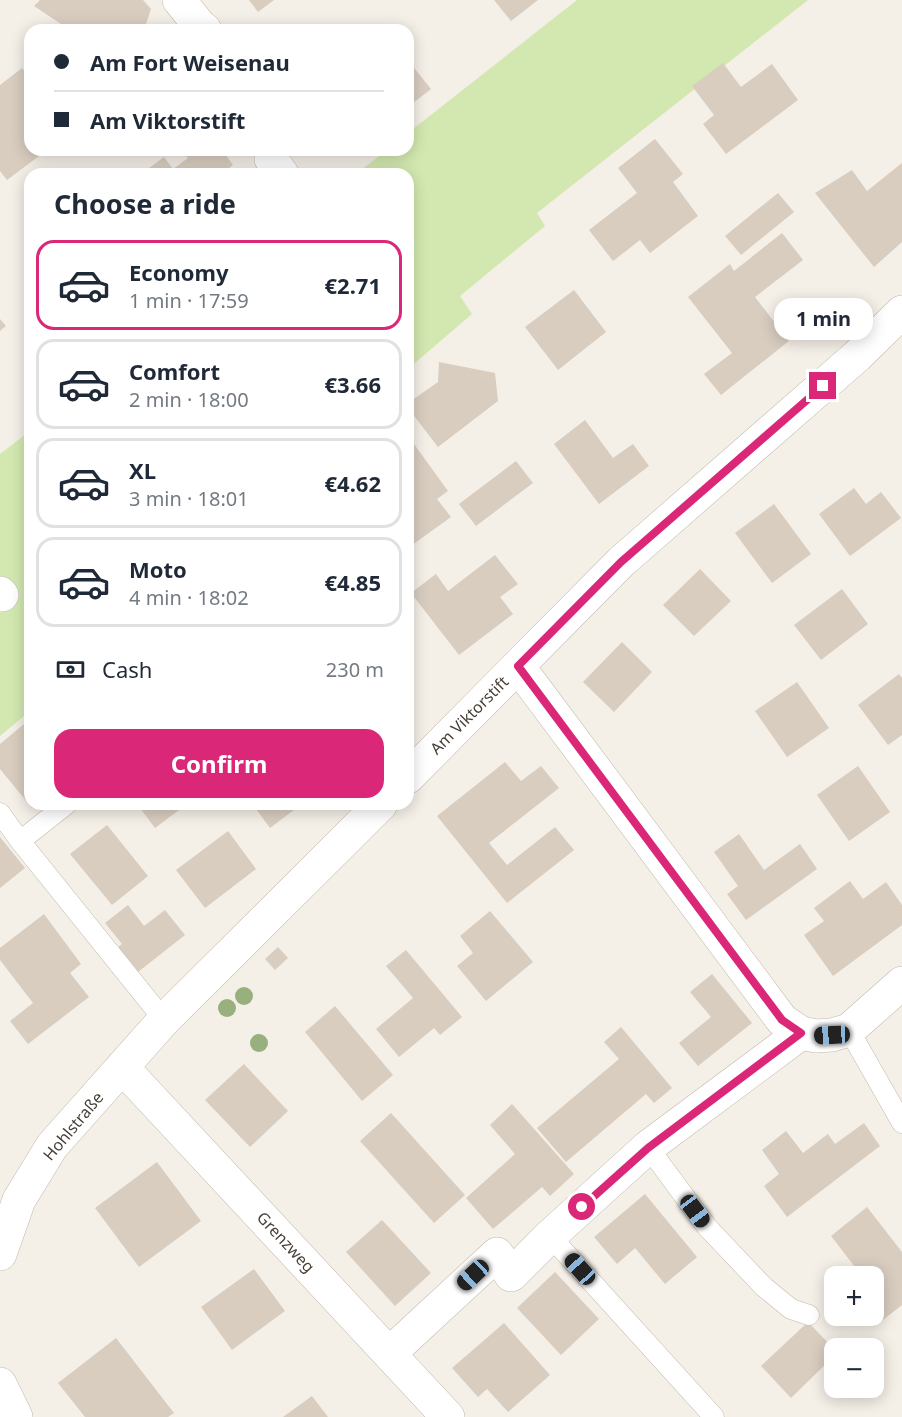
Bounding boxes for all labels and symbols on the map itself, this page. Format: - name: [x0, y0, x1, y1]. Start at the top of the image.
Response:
- callout: 1 min: [774, 299, 872, 341]
- route end: [809, 372, 836, 399]
- street label: Am Viktorstift: [425, 671, 513, 759]
- car: [814, 1025, 850, 1045]
- street label: Hohlstraße: [38, 1087, 108, 1165]
- car: [677, 1191, 713, 1231]
- route start: [568, 1193, 595, 1220]
- street label: Grenzweg: [252, 1207, 320, 1277]
- car: [561, 1250, 599, 1288]
- car: [454, 1256, 492, 1294]

